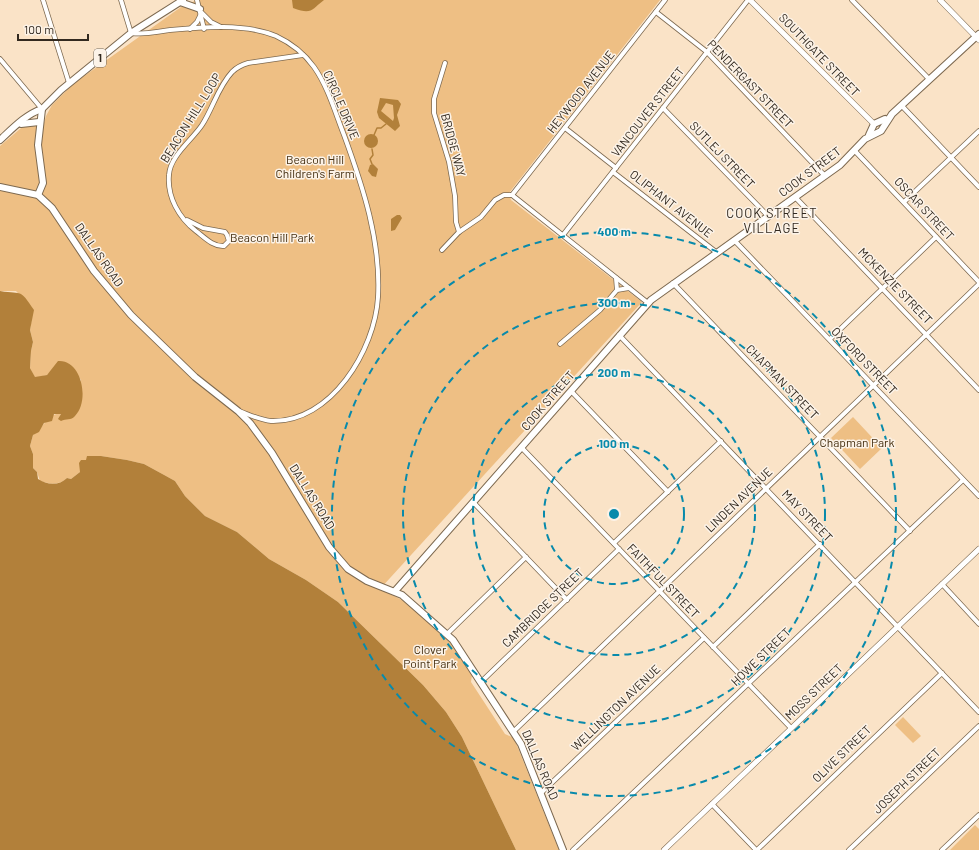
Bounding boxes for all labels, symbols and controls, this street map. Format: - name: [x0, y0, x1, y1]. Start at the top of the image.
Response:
- street label: SOUTHGATE STREET: [777, 10, 863, 99]
- scale bar: [18, 16, 88, 42]
- text: 100 m: [24, 22, 54, 36]
- street label: PENDERGAST STREET: [705, 36, 796, 130]
- street label: HEYWOOD AVENUE: [544, 47, 617, 135]
- road number: 1: [94, 49, 106, 67]
- street label: VANCOUVER STREET: [608, 64, 687, 159]
- street label: CIRCLE DRIVE: [321, 68, 363, 141]
- street label: BEACON HILL LOOP: [157, 70, 223, 165]
- street label: BRIDGE WAY: [439, 112, 469, 178]
- street label: SUTLEJ STREET: [687, 118, 758, 191]
- street label: COOK STREET: [776, 143, 843, 199]
- park label: Beacon Hill Children's Farm: [275, 152, 355, 180]
- street label: OLIPHANT AVENUE: [627, 167, 716, 240]
- street label: OSCAR STREET: [892, 174, 958, 243]
- district label: COOK STREET VILLAGE: [726, 205, 818, 236]
- street label: DALLAS ROAD: [73, 220, 127, 289]
- text: 400 m: [597, 224, 631, 238]
- park label: Beacon Hill Park: [230, 230, 314, 244]
- street label: MCKENZIE STREET: [856, 244, 936, 326]
- text: 300 m: [598, 295, 630, 309]
- street label: OXFORD STREET: [829, 324, 900, 397]
- street label: CHAPMAN STREET: [744, 341, 822, 422]
- text: 200 m: [598, 365, 630, 379]
- street label: COOK STREET: [518, 368, 577, 433]
- park label: Chapman Park: [819, 435, 895, 449]
- text: 100 m: [599, 436, 629, 450]
- street label: DALLAS ROAD: [287, 461, 338, 532]
- street label: LINDEN AVENUE: [702, 464, 774, 535]
- street label: MAY STREET: [780, 487, 836, 544]
- centre of rings: [607, 507, 621, 521]
- street label: FAITHFUL STREET: [625, 540, 703, 620]
- street label: CAMBRIDGE STREET: [499, 565, 586, 650]
- street label: HOWE STREET: [728, 624, 793, 688]
- park label: Clover Point Park: [403, 642, 457, 670]
- street label: MOSS STREET: [782, 660, 845, 722]
- street label: WELLINGTON AVENUE: [568, 661, 663, 753]
- street label: OLIVE STREET: [809, 722, 874, 785]
- street label: DALLAS ROAD: [520, 728, 562, 802]
- street label: JOSEPH STREET: [870, 745, 943, 816]

